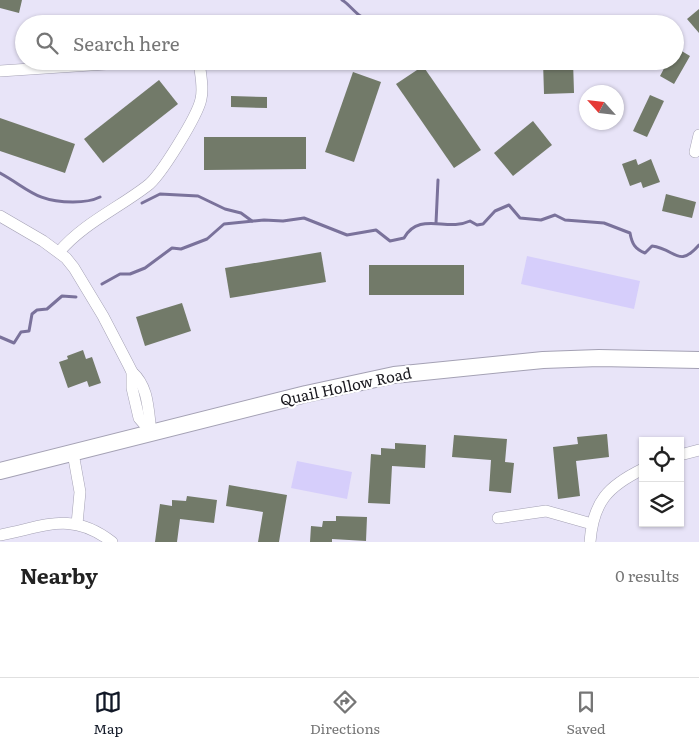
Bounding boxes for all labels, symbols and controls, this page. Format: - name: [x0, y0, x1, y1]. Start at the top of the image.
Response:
- search box: [15, 15, 684, 70]
- icon: search: [33, 29, 61, 57]
- text: Search here: [73, 29, 180, 57]
- north arrow: [579, 85, 624, 130]
- street label: Quail Hollow Road: [278, 360, 414, 411]
- map controls: [639, 437, 684, 527]
- button: locate: [639, 437, 684, 482]
- button: layers: [639, 482, 684, 527]
- text: Nearby: [20, 559, 98, 590]
- text: 0 results: [615, 563, 679, 587]
- tab: Map: [93, 688, 123, 738]
- tab: Directions: [310, 688, 380, 738]
- tab: Saved: [567, 688, 606, 738]

